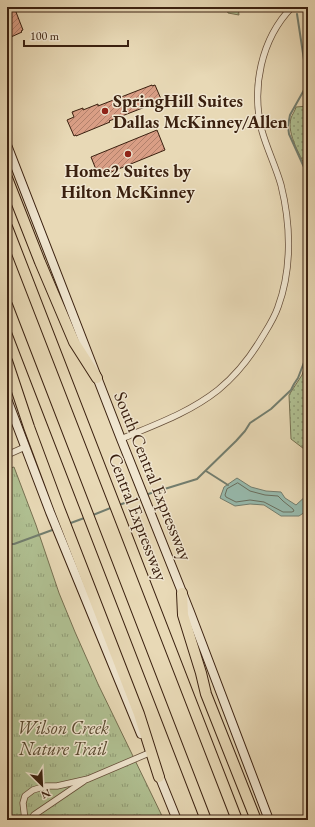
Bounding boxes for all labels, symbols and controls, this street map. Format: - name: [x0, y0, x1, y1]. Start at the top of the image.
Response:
- scale bar: [24, 22, 128, 48]
- text: 100 m: [30, 28, 60, 44]
- place label: SpringHill Suites Dallas McKinney/Allen: [113, 89, 288, 133]
- marker: SpringHill Suites Dallas McKinney/Allen: [100, 106, 110, 116]
- marker: Home2 Suites by Hilton McKinney: [123, 149, 133, 159]
- place label: Home2 Suites by Hilton McKinney: [61, 159, 195, 203]
- street label: South Central Expressway: [109, 388, 197, 564]
- street label: Central Expressway: [104, 450, 172, 584]
- park label: Wilson Creek Nature Trail: [17, 716, 109, 760]
- north arrow: [22, 765, 62, 805]
- text: N: [39, 786, 53, 802]

